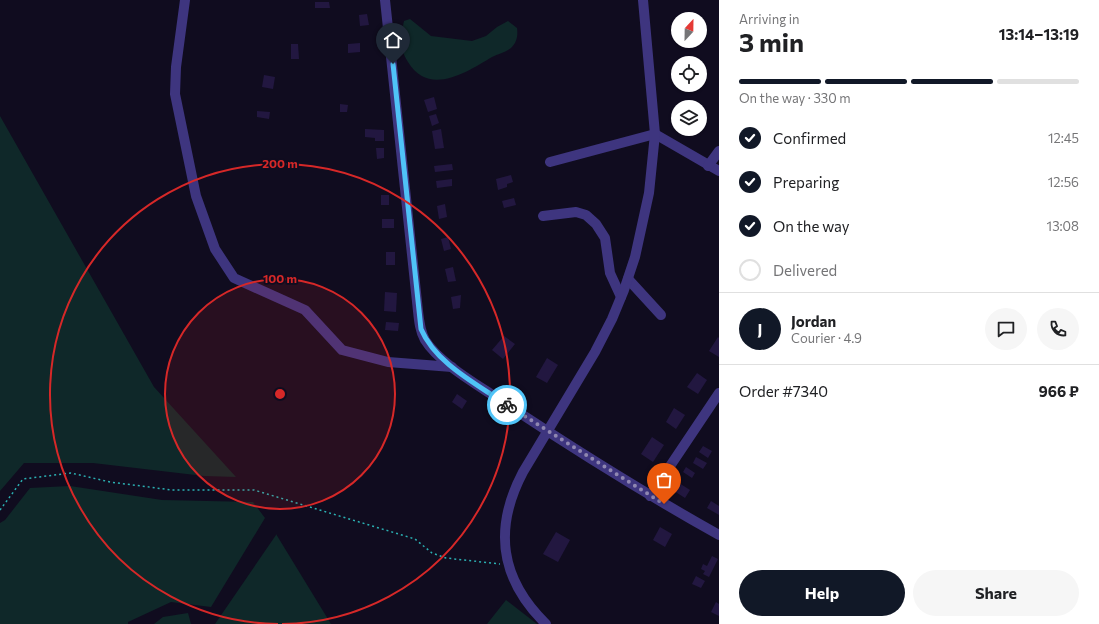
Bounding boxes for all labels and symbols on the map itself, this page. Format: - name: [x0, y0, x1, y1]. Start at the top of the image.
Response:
- north arrow: [671, 12, 707, 48]
- pin: [376, 23, 410, 64]
- text: 200 m: [262, 156, 298, 170]
- text: 100 m: [263, 271, 297, 285]
- courier: [487, 385, 527, 425]
- centre of rings: [273, 387, 287, 401]
- pin: [647, 463, 681, 504]

